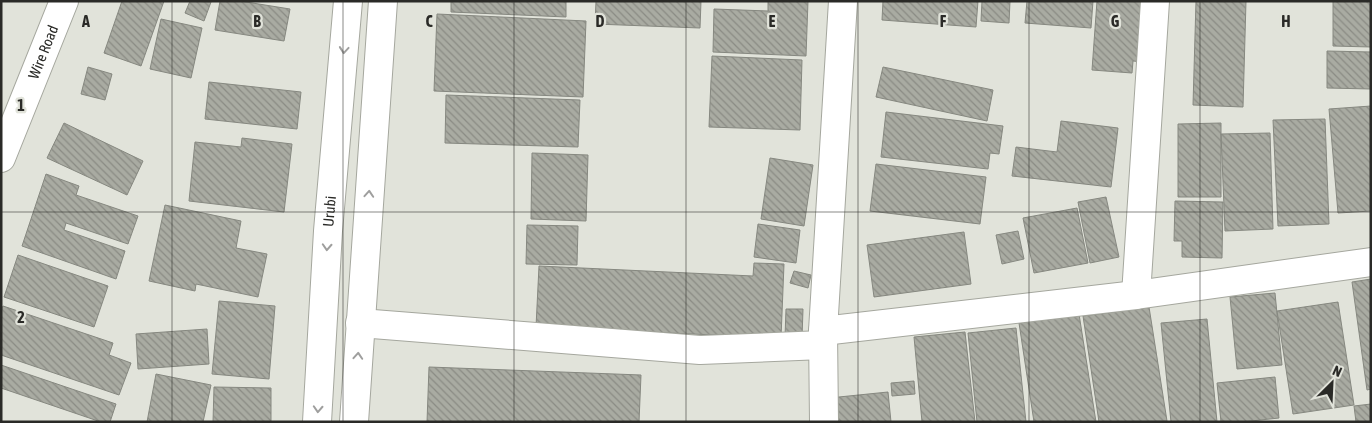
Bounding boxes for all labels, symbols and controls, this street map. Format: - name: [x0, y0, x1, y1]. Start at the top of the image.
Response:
- text: A: [81, 12, 90, 30]
- text: B: [253, 12, 261, 30]
- text: C: [425, 12, 433, 30]
- text: D: [596, 12, 605, 30]
- text: E: [769, 12, 776, 30]
- text: F: [940, 12, 947, 30]
- text: G: [1111, 12, 1120, 30]
- text: H: [1281, 12, 1291, 30]
- street label: Wire Road: [25, 23, 61, 81]
- one-way arrow: [339, 46, 350, 54]
- text: 1: [17, 96, 25, 114]
- one-way arrow: [364, 189, 375, 197]
- street label: Urubi: [319, 195, 339, 228]
- one-way arrow: [321, 243, 332, 251]
- text: 2: [17, 308, 25, 326]
- one-way arrow: [353, 351, 364, 359]
- north arrow: [1307, 358, 1357, 408]
- text: N: [1330, 362, 1344, 380]
- one-way arrow: [312, 405, 323, 413]

